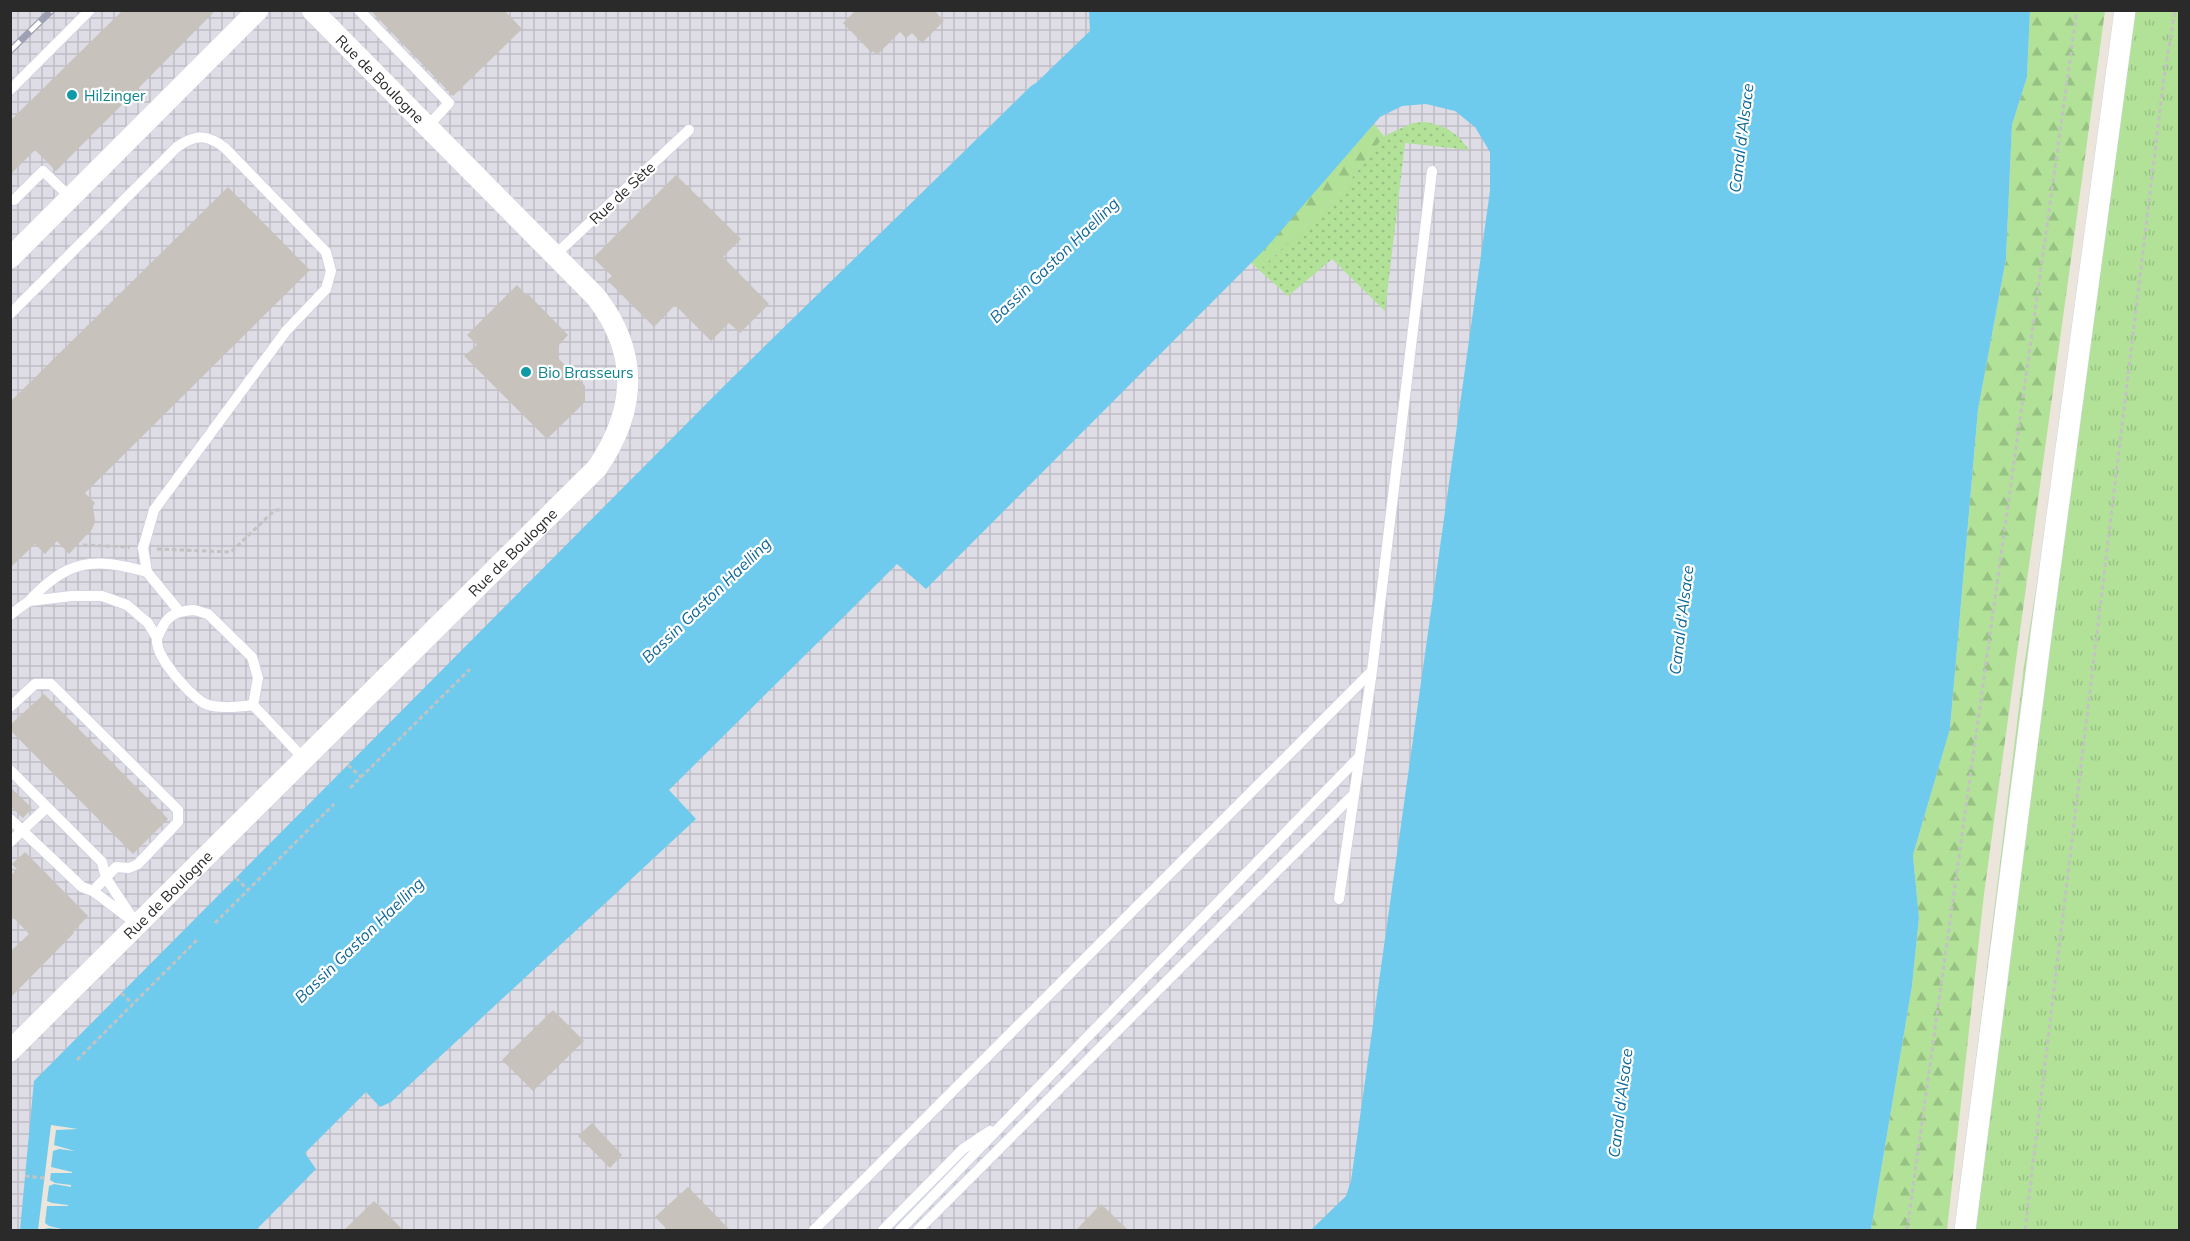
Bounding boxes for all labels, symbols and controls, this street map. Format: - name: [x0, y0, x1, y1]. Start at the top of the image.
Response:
- street label: Rue de Boulogne: [332, 31, 428, 127]
- water label: Canal d'Alsace: [1724, 82, 1758, 194]
- place label: Hilzinger: [84, 86, 146, 105]
- marker: Hilzinger: [65, 88, 79, 102]
- street label: Rue de Sète: [585, 158, 659, 228]
- water label: Bassin Gaston Haelling: [985, 193, 1123, 327]
- place label: Bio Brasseurs: [538, 363, 633, 382]
- marker: Bio Brasseurs: [519, 365, 533, 379]
- street label: Rue de Boulogne: [464, 504, 561, 600]
- water label: Bassin Gaston Haelling: [637, 533, 775, 667]
- water label: Canal d'Alsace: [1664, 564, 1698, 676]
- street label: Rue de Boulogne: [119, 846, 216, 943]
- water label: Bassin Gaston Haelling: [290, 873, 428, 1007]
- water label: Canal d'Alsace: [1603, 1047, 1637, 1159]

